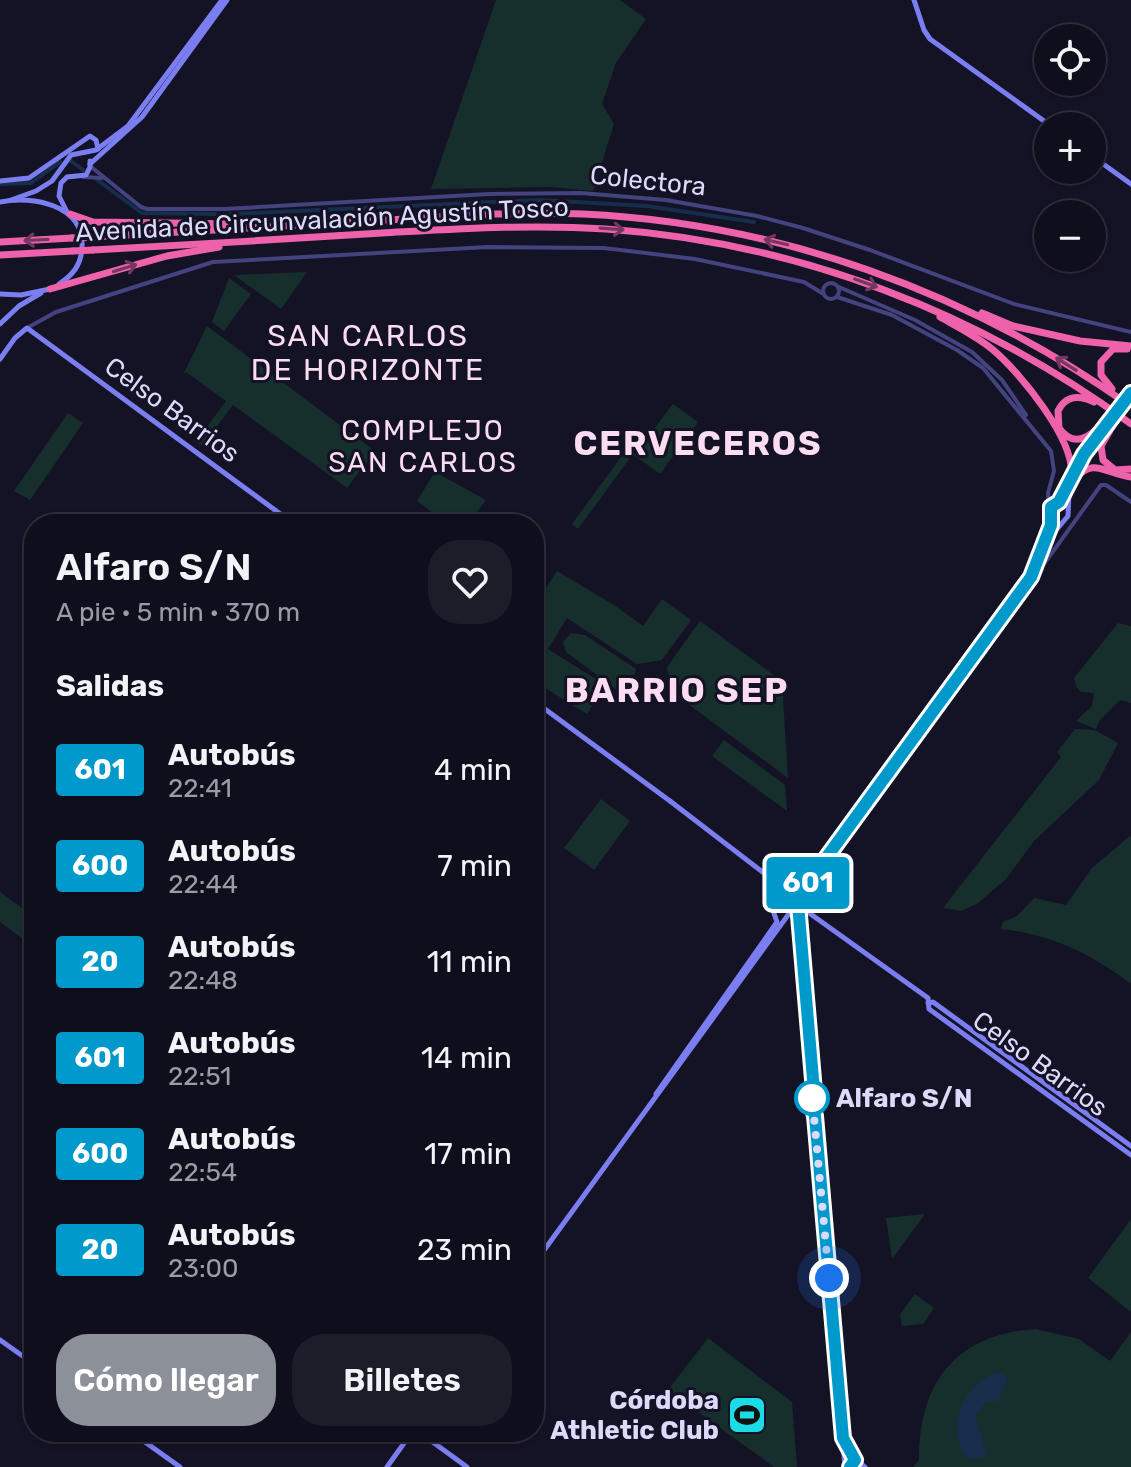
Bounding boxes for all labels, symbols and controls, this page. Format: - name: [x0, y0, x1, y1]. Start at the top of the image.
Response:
- map controls: [1034, 24, 1106, 272]
- button: locate: [1034, 24, 1106, 96]
- button: +: [1034, 112, 1106, 184]
- street label: Colectora: [588, 159, 708, 203]
- street label: Avenida de Circunvalación Agustín Tosco: [75, 192, 569, 248]
- button: −: [1034, 200, 1106, 272]
- one-way arrow: [598, 222, 625, 237]
- one-way arrow: [23, 233, 50, 248]
- one-way arrow: [763, 234, 789, 249]
- one-way arrow: [112, 260, 138, 275]
- one-way arrow: [853, 277, 878, 291]
- district label: SAN CARLOS DE HORIZONTE: [251, 318, 485, 388]
- street label: Celso Barrios: [99, 351, 245, 469]
- one-way arrow: [1055, 356, 1078, 372]
- district label: COMPLEJO SAN CARLOS: [328, 414, 518, 479]
- district label: CERVECEROS: [573, 423, 823, 464]
- button: heart: [428, 540, 512, 624]
- text: Alfaro S/N: [56, 544, 252, 590]
- text: A pie · 5 min · 370 m: [56, 597, 300, 628]
- text: Salidas: [56, 668, 164, 704]
- district label: BARRIO SEP: [565, 670, 789, 711]
- text: Autobús: [168, 737, 296, 773]
- text: 4 min: [434, 752, 512, 788]
- text: 601: [74, 753, 126, 786]
- text: 22:41: [168, 773, 232, 804]
- text: Autobús: [168, 833, 296, 869]
- text: 7 min: [437, 848, 512, 884]
- text: 600: [72, 849, 128, 882]
- line badge: 601: [762, 857, 854, 909]
- text: 601: [782, 866, 834, 899]
- text: 22:44: [168, 869, 238, 900]
- text: Autobús: [168, 929, 296, 965]
- text: 11 min: [427, 944, 512, 980]
- text: 20: [81, 945, 119, 978]
- text: 22:48: [168, 965, 238, 996]
- street label: Celso Barrios: [967, 1005, 1113, 1123]
- text: Autobús: [168, 1025, 296, 1061]
- text: 14 min: [421, 1040, 512, 1076]
- text: 601: [74, 1041, 126, 1074]
- text: 22:51: [168, 1061, 231, 1092]
- marker: Alfaro S/N: [795, 1081, 829, 1115]
- place label: Alfaro S/N: [836, 1083, 973, 1114]
- text: Autobús: [168, 1121, 296, 1157]
- text: 17 min: [424, 1136, 512, 1172]
- text: 600: [72, 1137, 128, 1170]
- text: 22:54: [168, 1157, 237, 1188]
- text: Autobús: [168, 1217, 296, 1253]
- text: 23 min: [417, 1232, 512, 1268]
- text: 20: [81, 1233, 119, 1266]
- text: 23:00: [168, 1253, 239, 1284]
- your location: [809, 1258, 849, 1298]
- button: Cómo llegar: [56, 1334, 276, 1426]
- button: Billetes: [292, 1334, 512, 1426]
- place label: Córdoba Athletic Club: [550, 1385, 719, 1446]
- sports icon: Córdoba Athletic Club: [726, 1394, 768, 1436]

